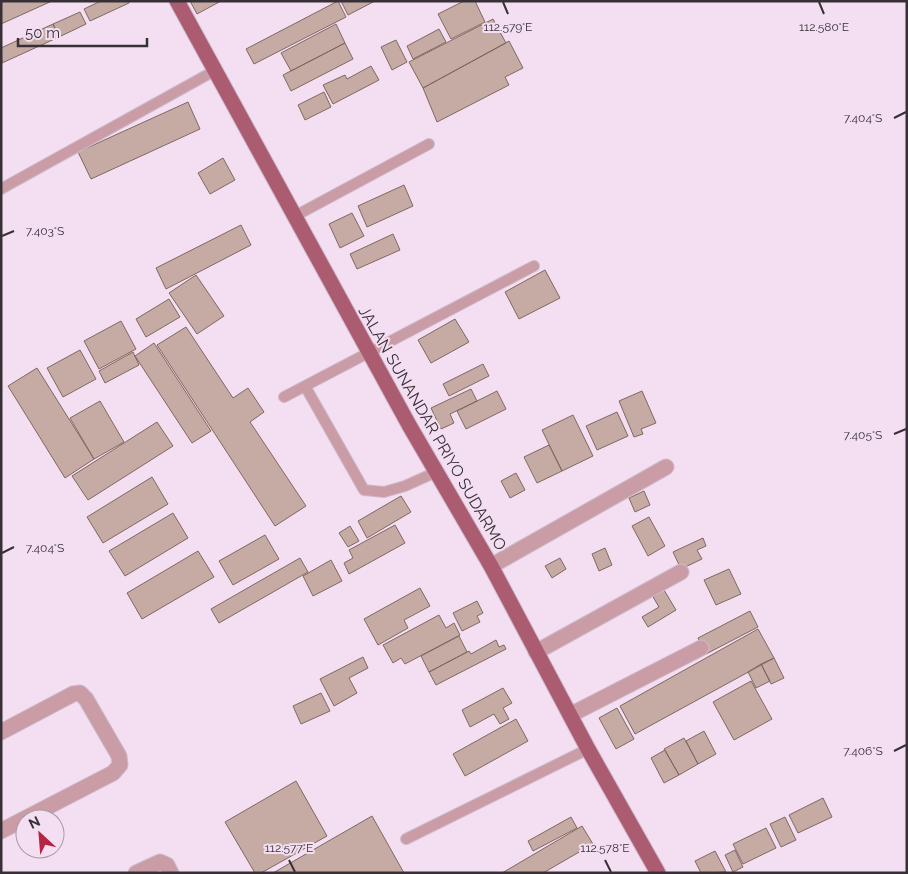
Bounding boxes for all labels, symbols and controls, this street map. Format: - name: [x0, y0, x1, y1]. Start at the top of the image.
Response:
- scale bar: [18, 15, 146, 47]
- text: 112.579°E: [484, 20, 532, 34]
- text: 112.580°E: [799, 20, 849, 34]
- text: 50 m: [25, 24, 60, 42]
- text: 7.404°S: [844, 111, 882, 125]
- text: 7.403°S: [26, 224, 64, 238]
- street label: JALAN SUNANDAR PRIYO SUDARMO: [355, 303, 510, 554]
- text: 7.405°S: [844, 428, 882, 442]
- text: 7.404°S: [26, 541, 64, 555]
- text: 7.406°S: [843, 744, 883, 758]
- north arrow: [15, 809, 65, 859]
- text: N: [26, 813, 43, 832]
- text: 112.577°E: [265, 841, 313, 855]
- text: 112.578°E: [580, 841, 630, 855]

